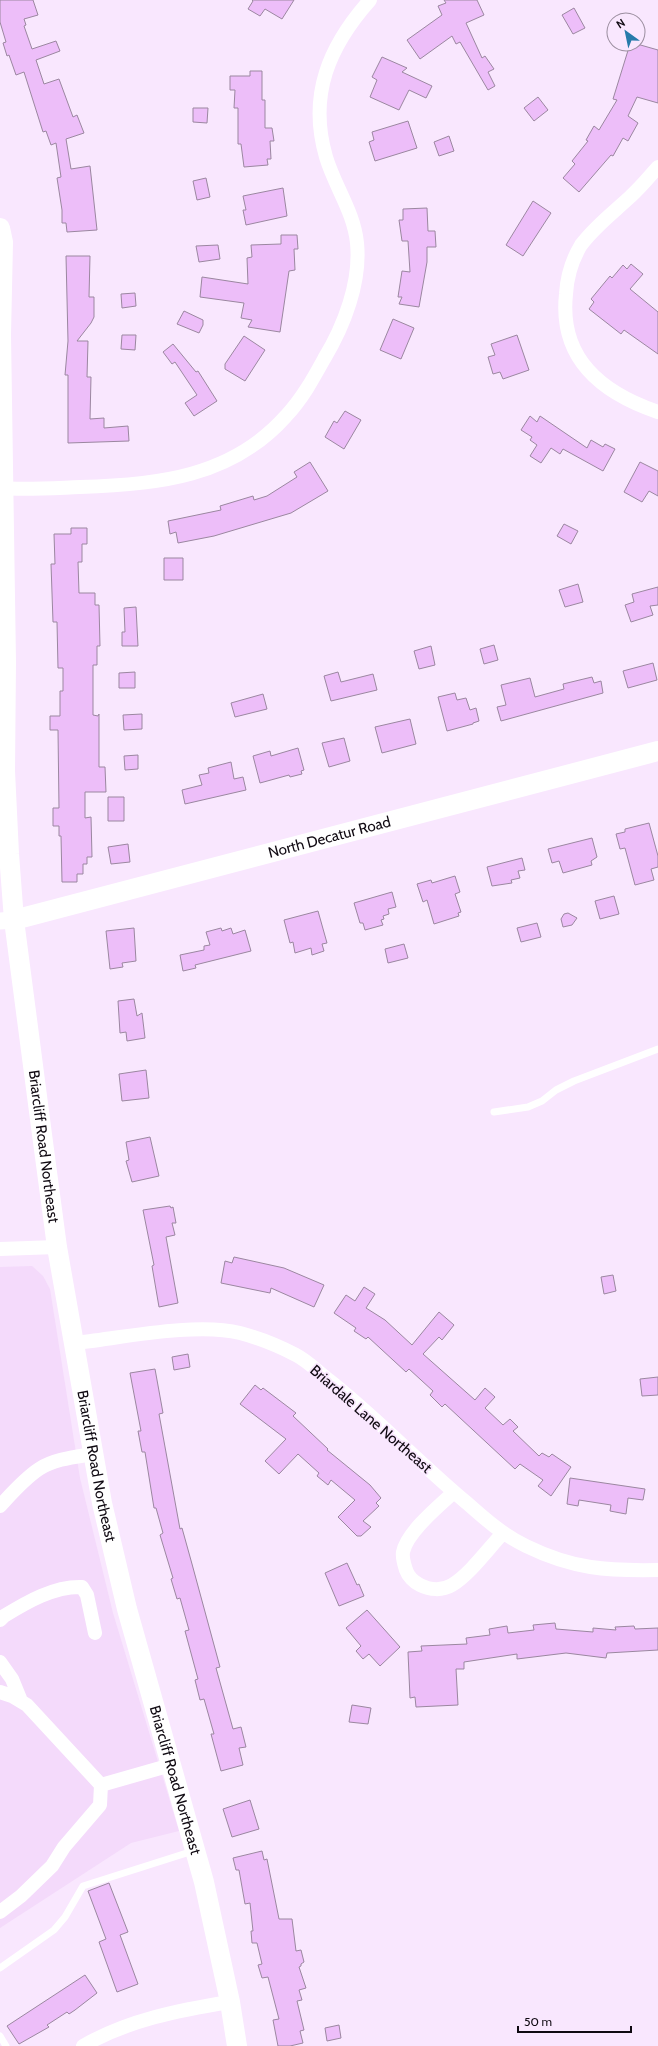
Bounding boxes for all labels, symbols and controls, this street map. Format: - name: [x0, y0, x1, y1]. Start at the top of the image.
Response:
- north arrow: [606, 12, 646, 52]
- text: N: [613, 16, 628, 32]
- street label: North Decatur Road: [266, 813, 393, 862]
- street label: Briarcliff Road Northeast: [25, 1069, 63, 1224]
- street label: Briardale Lane Northeast: [306, 1361, 436, 1477]
- street label: Briarcliff Road Northeast: [73, 1389, 120, 1544]
- street label: Briarcliff Road Northeast: [146, 1703, 205, 1857]
- scale bar: [518, 2008, 631, 2034]
- text: 50 m: [524, 2014, 552, 2029]

